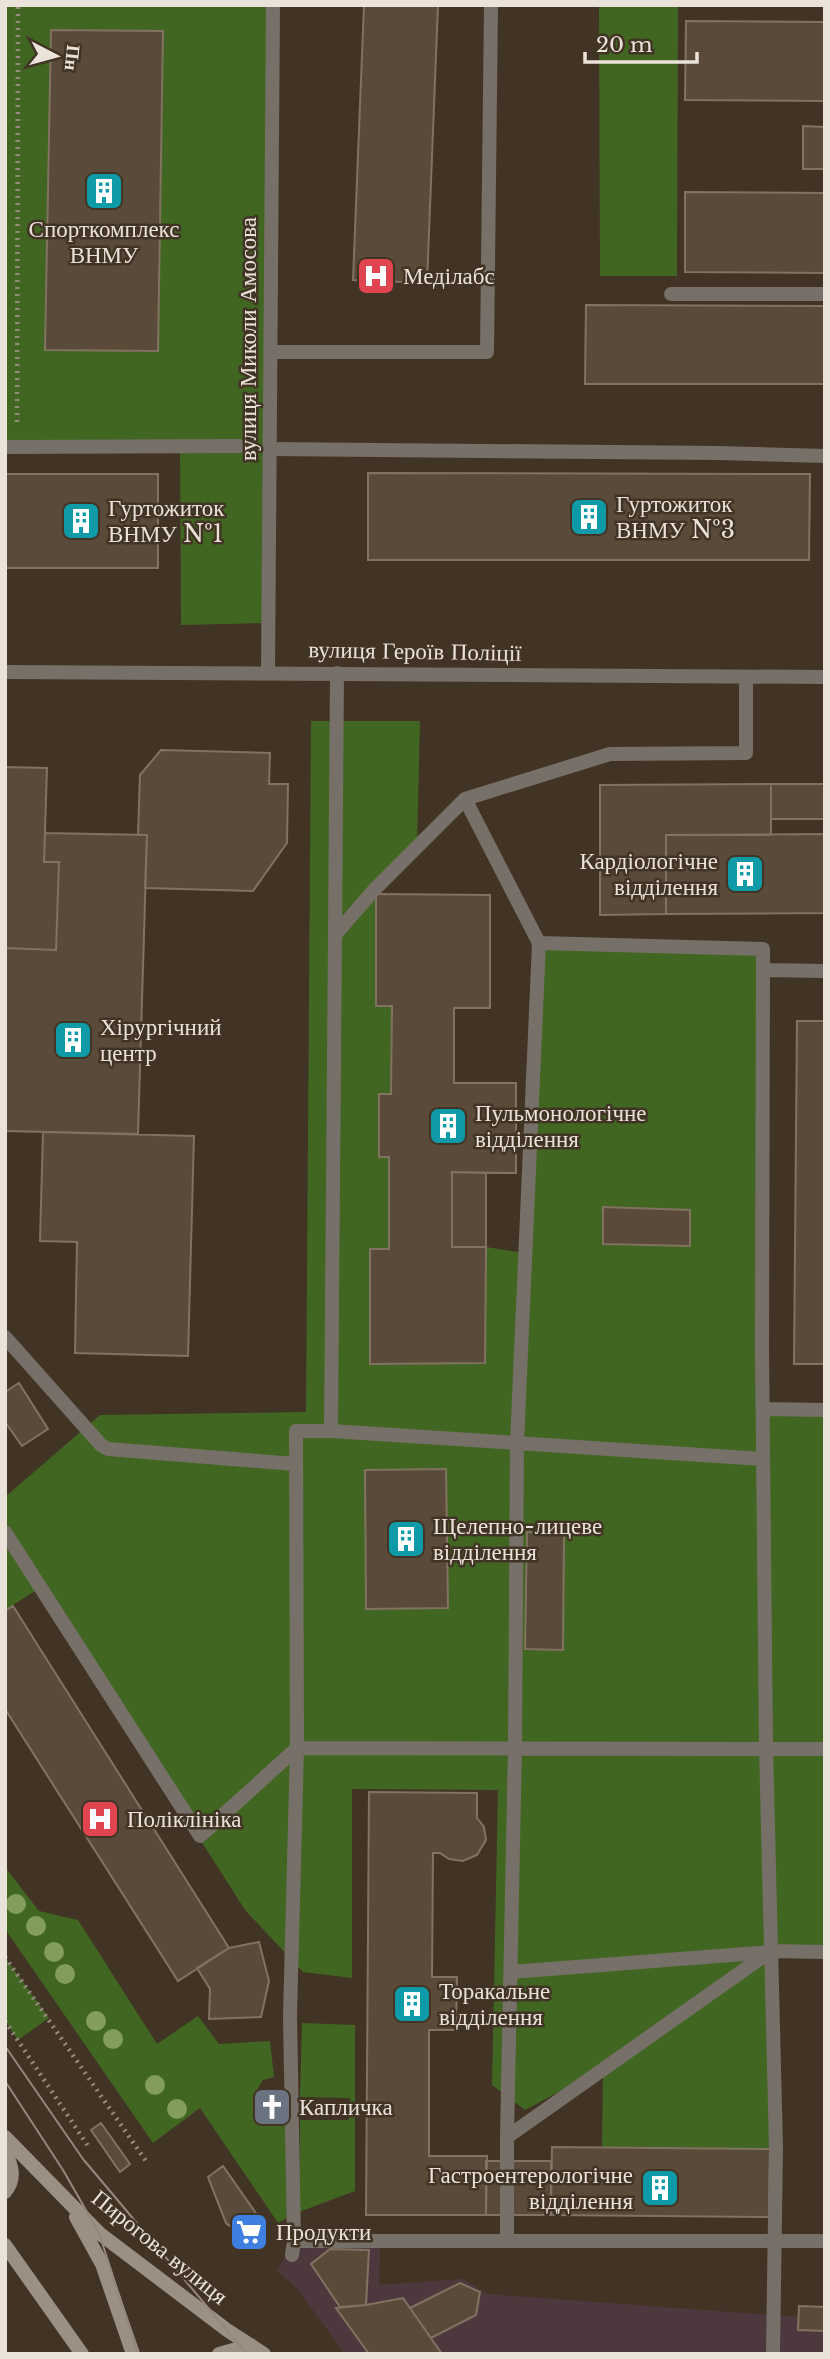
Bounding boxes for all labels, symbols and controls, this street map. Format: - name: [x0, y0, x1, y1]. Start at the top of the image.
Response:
- north arrow: [21, 21, 91, 91]
- scale bar: [585, 21, 697, 65]
- text: 20 m: [596, 32, 653, 58]
- text: Пн: [60, 44, 85, 72]
- building icon: Спорткомплекс ВНМУ: [83, 170, 125, 212]
- place label: Спорткомплекс ВНМУ: [29, 215, 179, 269]
- street label: вулиця Миколи Амосова: [234, 217, 262, 461]
- hospital icon: Меділабс: [355, 255, 397, 297]
- place label: Меділабс: [403, 262, 495, 290]
- place label: Гуртожиток ВНМУ №3: [616, 490, 735, 544]
- place label: Гуртожиток ВНМУ №1: [108, 494, 225, 548]
- building icon: Гуртожиток ВНМУ №3: [568, 496, 610, 538]
- building icon: Гуртожиток ВНМУ №1: [60, 500, 102, 542]
- street label: вулиця Героїв Поліції: [308, 635, 522, 667]
- place label: Кардіологічне відділення: [579, 847, 718, 901]
- building icon: Кардіологічне відділення: [724, 853, 766, 895]
- place label: Хірургічний центр: [100, 1013, 222, 1067]
- building icon: Хірургічний центр: [52, 1019, 94, 1061]
- place label: Пульмонологічне відділення: [475, 1099, 647, 1153]
- building icon: Пульмонологічне відділення: [427, 1105, 469, 1147]
- place label: Щелепно-лицеве відділення: [433, 1512, 602, 1566]
- building icon: Щелепно-лицеве відділення: [385, 1518, 427, 1560]
- hospital icon: Поліклініка: [79, 1798, 121, 1840]
- place label: Поліклініка: [127, 1805, 241, 1833]
- place label: Торакальне відділення: [439, 1977, 550, 2031]
- building icon: Торакальне відділення: [391, 1983, 433, 2025]
- church icon: Капличка: [251, 2086, 293, 2128]
- place label: Капличка: [299, 2093, 393, 2121]
- place label: Гастроентерологічне відділення: [428, 2161, 633, 2215]
- building icon: Гастроентерологічне відділення: [639, 2167, 681, 2209]
- street label: Пирогова вулиця: [86, 2184, 234, 2311]
- supermarket icon: Продукти: [228, 2211, 270, 2253]
- place label: Продукти: [276, 2218, 371, 2246]

